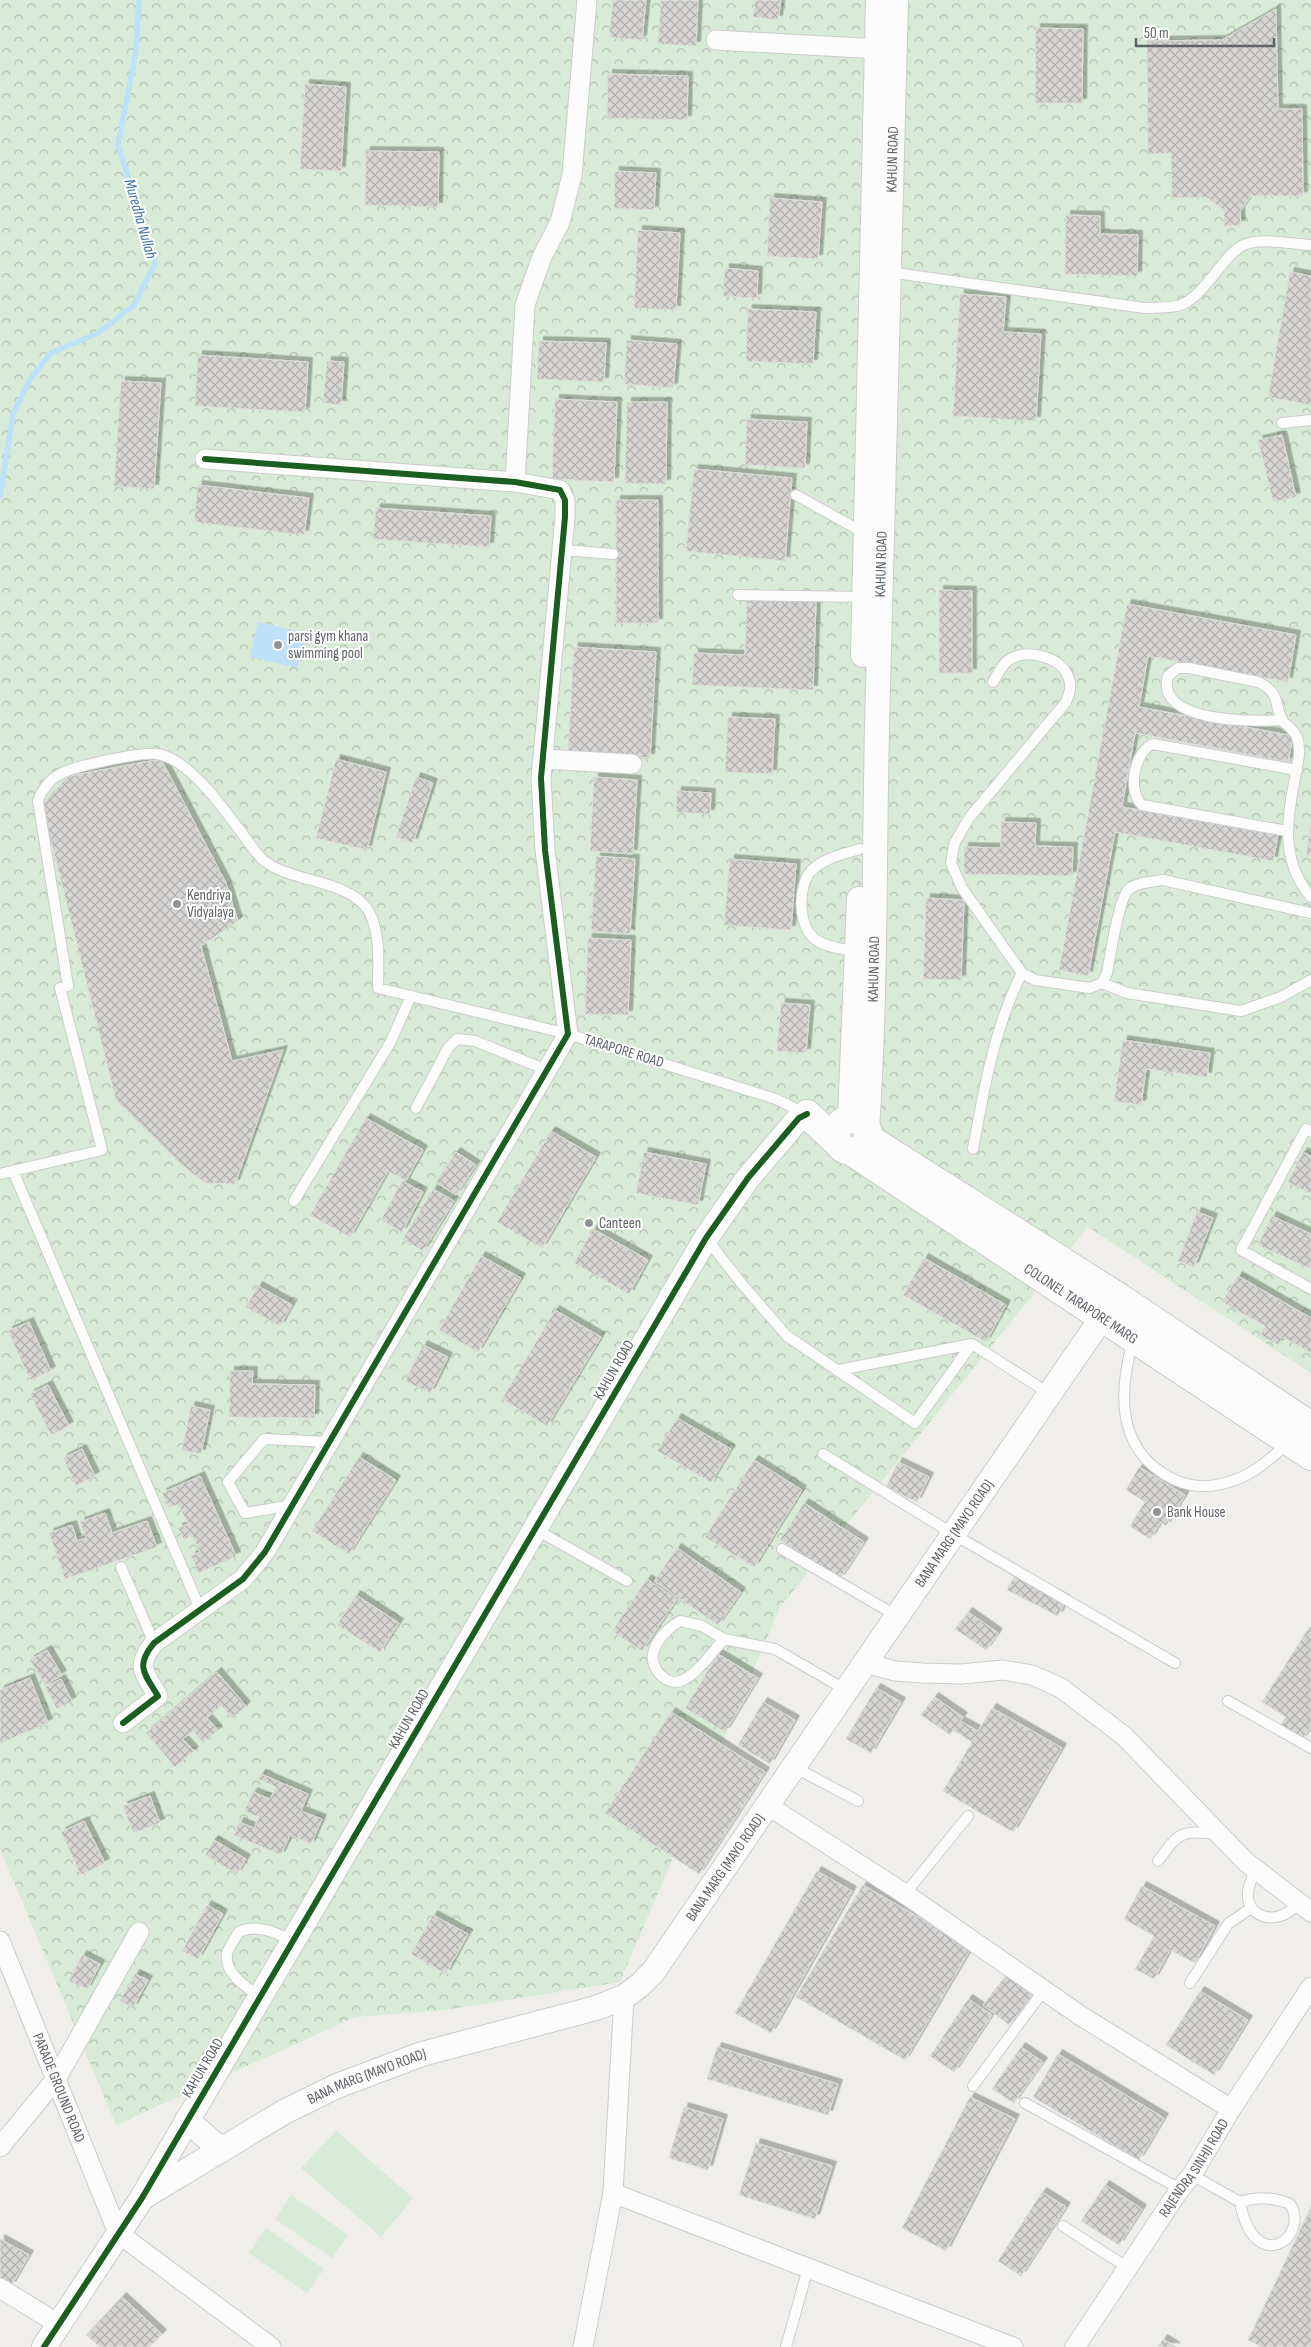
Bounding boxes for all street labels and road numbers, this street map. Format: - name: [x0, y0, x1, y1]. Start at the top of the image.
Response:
- street label: KAHUN ROAD: [882, 126, 903, 193]
- street label: KAHUN ROAD: [870, 531, 891, 598]
- street label: KAHUN ROAD: [863, 936, 884, 1003]
- street label: TARAPORE ROAD: [582, 1030, 666, 1072]
- street label: COLONEL TARAPORE MARG: [1020, 1259, 1142, 1348]
- street label: KAHUN ROAD: [589, 1337, 639, 1403]
- street label: BANA MARG (MAYO ROAD): [910, 1476, 998, 1591]
- street label: KAHUN ROAD: [384, 1686, 434, 1752]
- street label: BANA MARG (MAYO ROAD): [681, 1810, 769, 1925]
- street label: PARADE GROUND ROAD: [29, 2030, 90, 2145]
- street label: KAHUN ROAD: [178, 2035, 228, 2101]
- street label: BANA MARG (MAYO ROAD): [304, 2044, 428, 2109]
- street label: RAJENDRA SINHJI ROAD: [1154, 2115, 1233, 2221]

